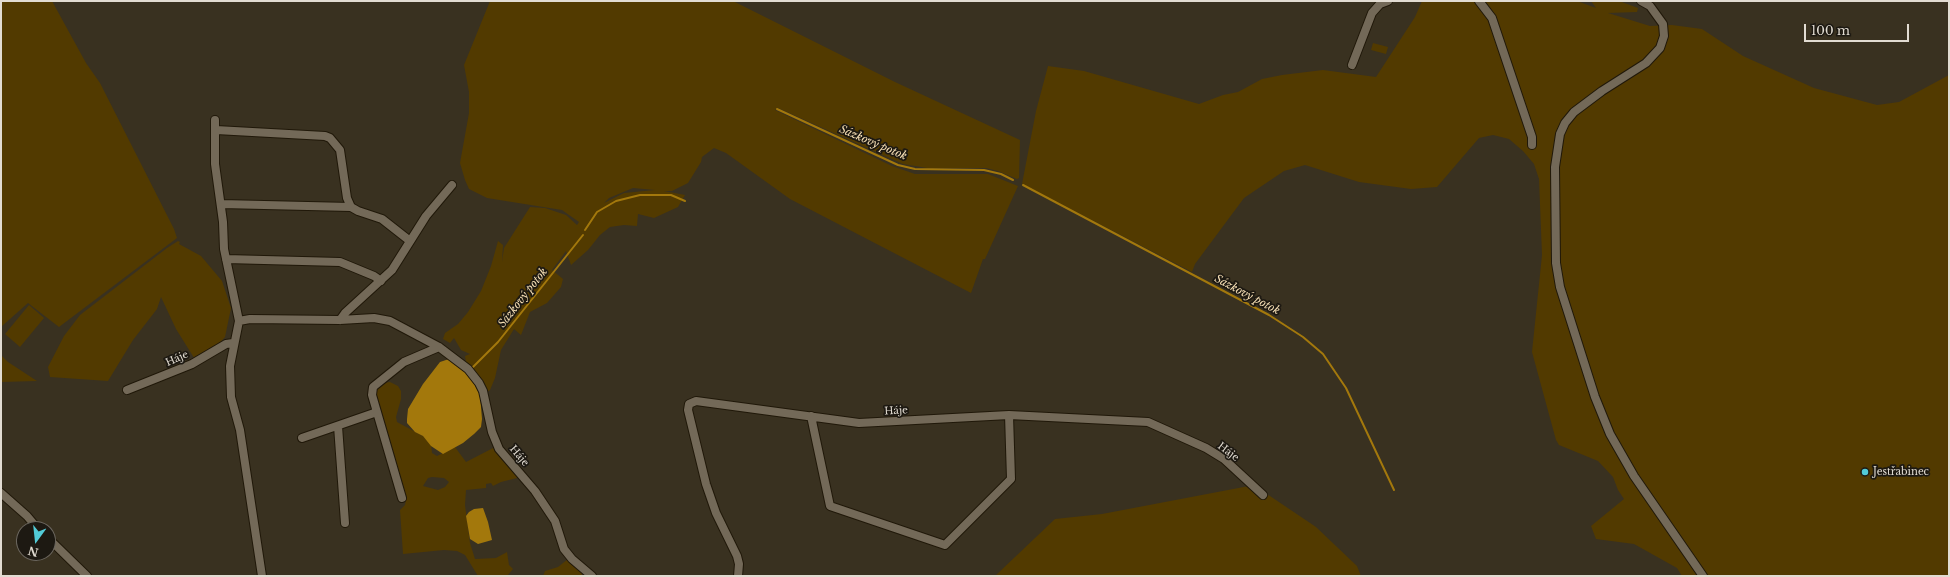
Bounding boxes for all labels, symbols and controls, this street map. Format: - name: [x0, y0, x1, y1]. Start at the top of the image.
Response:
- scale bar: [1806, 16, 1911, 42]
- text: 100 m: [1811, 23, 1850, 38]
- water label: Sázkový potok: [837, 123, 909, 163]
- water label: Sázkový potok: [496, 266, 550, 330]
- water label: Sázkový potok: [1212, 272, 1282, 318]
- street label: Háje: [164, 349, 190, 369]
- street label: Háje: [884, 404, 908, 418]
- street label: Háje: [1215, 440, 1241, 464]
- street label: Háje: [507, 443, 531, 469]
- place label: Jestřabinec: [1873, 466, 1929, 478]
- marker: Jestřabinec: [1860, 467, 1870, 477]
- north arrow: [16, 521, 56, 561]
- text: N: [26, 544, 40, 560]

